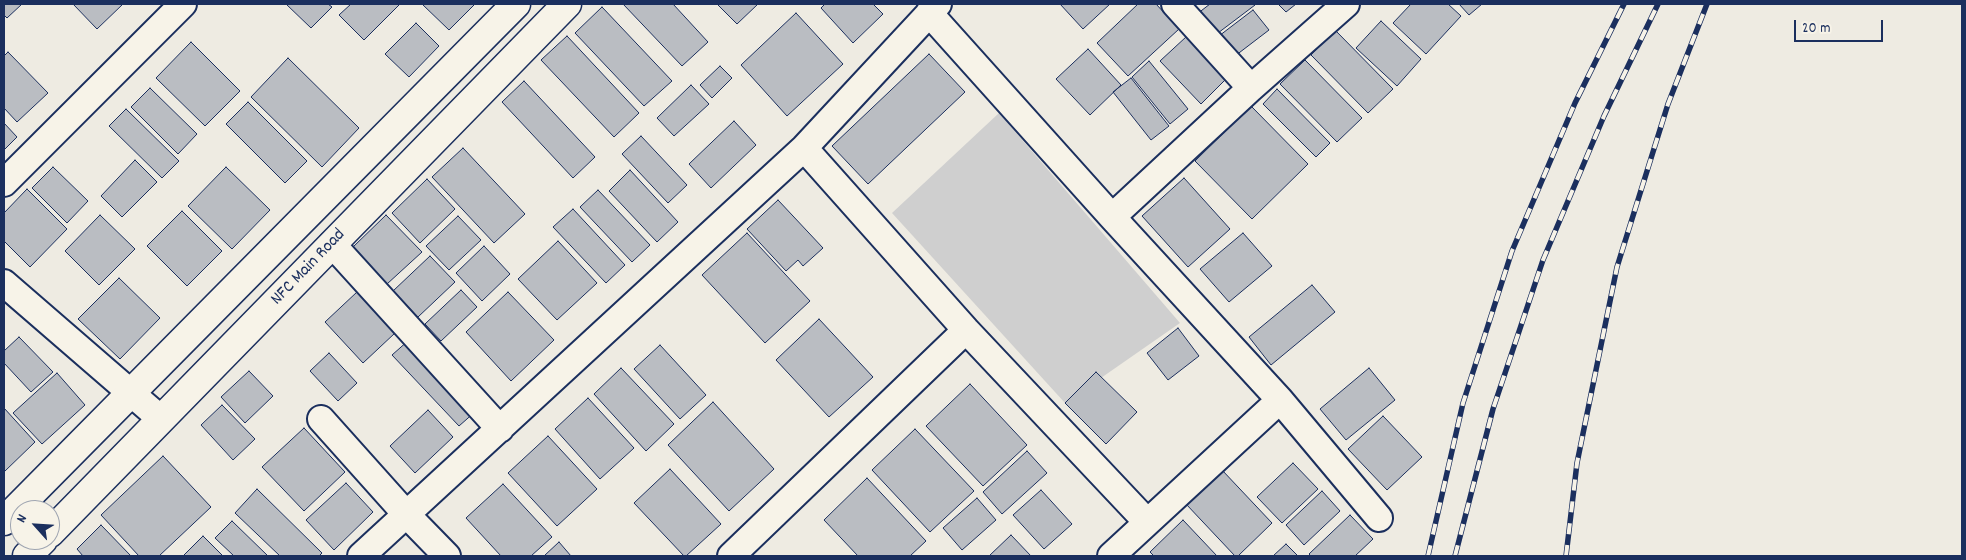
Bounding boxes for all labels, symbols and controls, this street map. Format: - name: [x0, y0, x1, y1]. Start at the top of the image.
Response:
- scale bar: [1796, 10, 1885, 42]
- text: 20 m: [1802, 18, 1830, 40]
- street label: NFC Main Road: [267, 225, 351, 311]
- north arrow: [10, 500, 60, 550]
- text: N: [12, 511, 33, 526]

